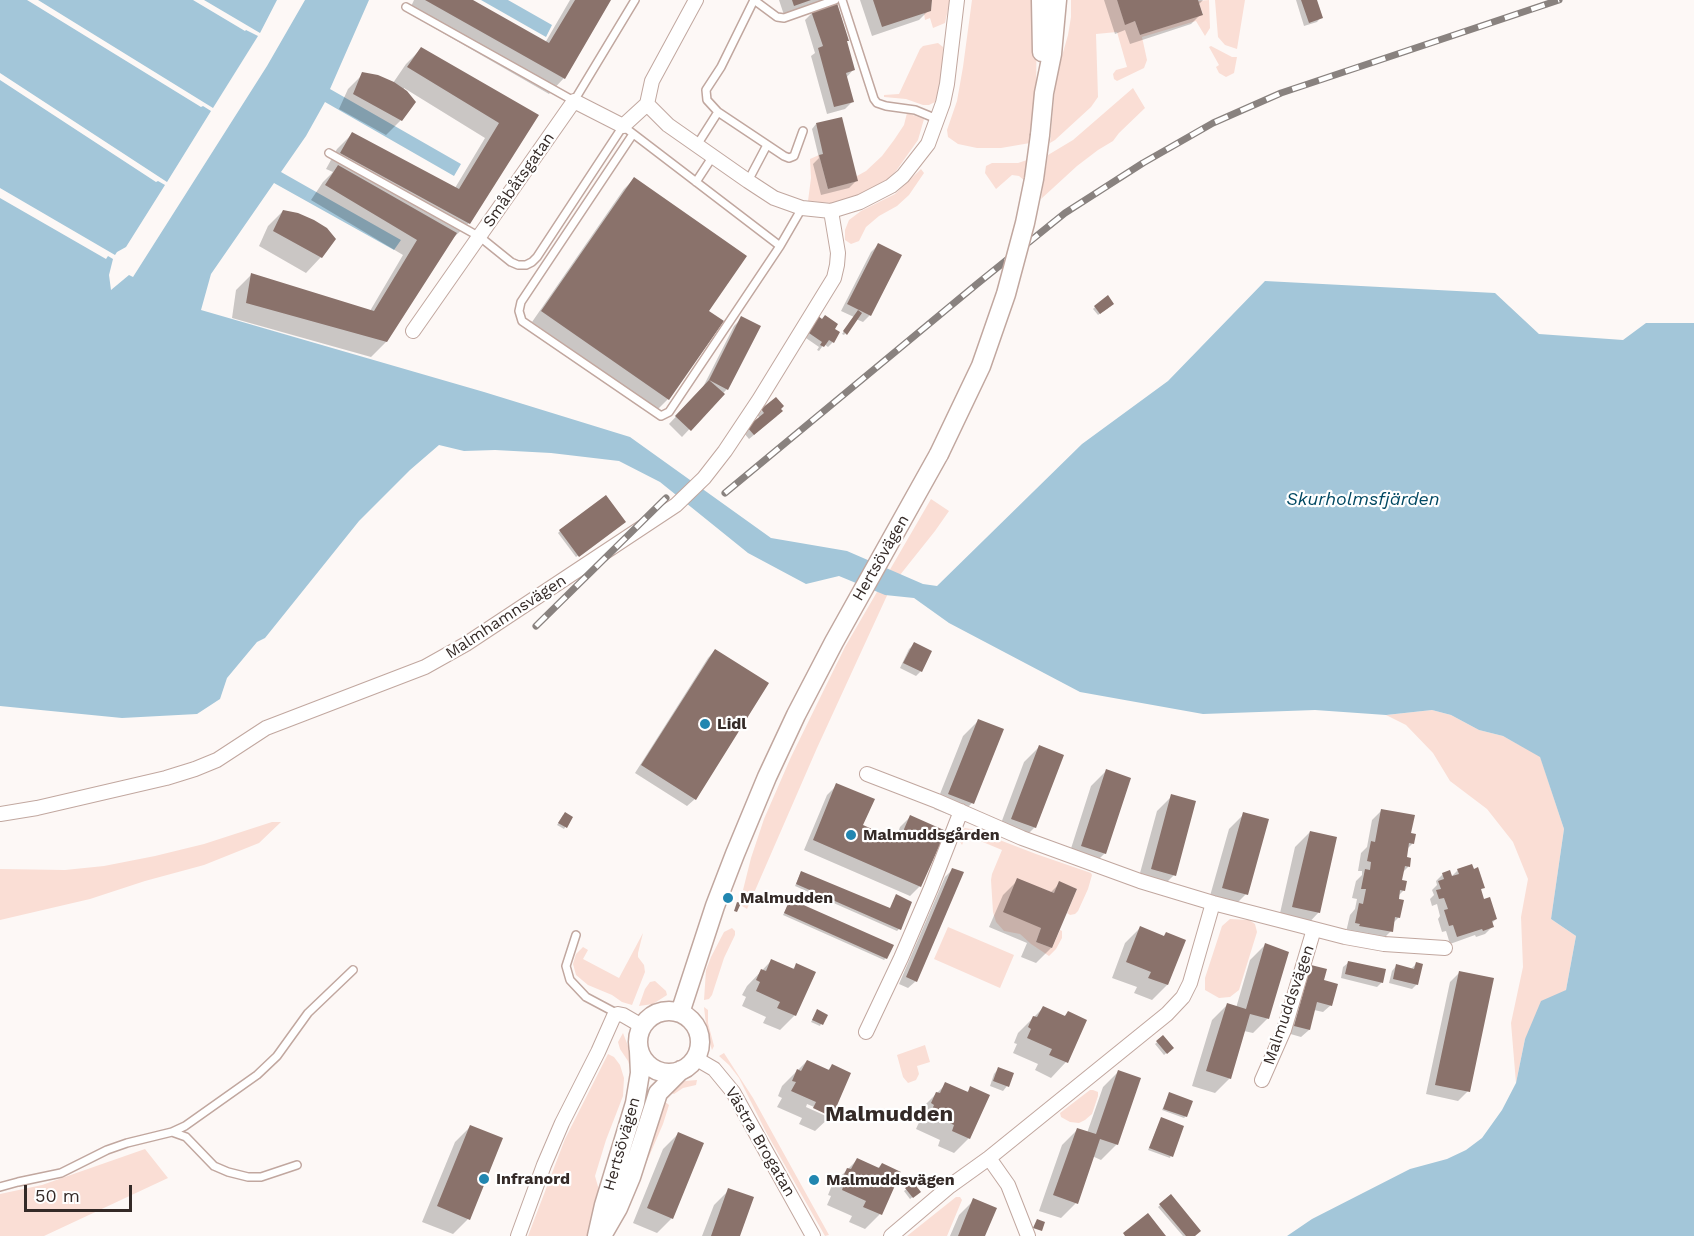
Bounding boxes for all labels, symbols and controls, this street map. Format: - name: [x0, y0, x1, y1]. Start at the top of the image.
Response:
- street label: Småbåtsgatan: [479, 129, 559, 231]
- water label: Skurholmsfjärden: [1286, 489, 1440, 511]
- street label: Hertsövägen: [849, 511, 913, 605]
- street label: Malmhamnsvägen: [442, 571, 570, 663]
- place label: Lidl: [717, 714, 747, 734]
- marker: Lidl: [698, 717, 712, 731]
- place label: Malmuddsgården: [863, 825, 1000, 845]
- marker: Malmuddsgården: [844, 828, 858, 842]
- place label: Malmudden: [740, 888, 833, 908]
- marker: Malmudden: [721, 891, 735, 905]
- street label: Malmuddsvägen: [1259, 942, 1319, 1068]
- street label: Västra Brogatan: [721, 1084, 799, 1200]
- street label: Hertsövägen: [599, 1095, 645, 1193]
- district label: Malmudden: [825, 1102, 953, 1128]
- place label: Infranord: [496, 1169, 570, 1189]
- place label: Malmuddsvägen: [826, 1170, 955, 1190]
- marker: Infranord: [477, 1172, 491, 1186]
- scale bar: [27, 1173, 135, 1211]
- marker: Malmuddsvägen: [807, 1173, 821, 1187]
- text: 50 m: [35, 1185, 80, 1206]

